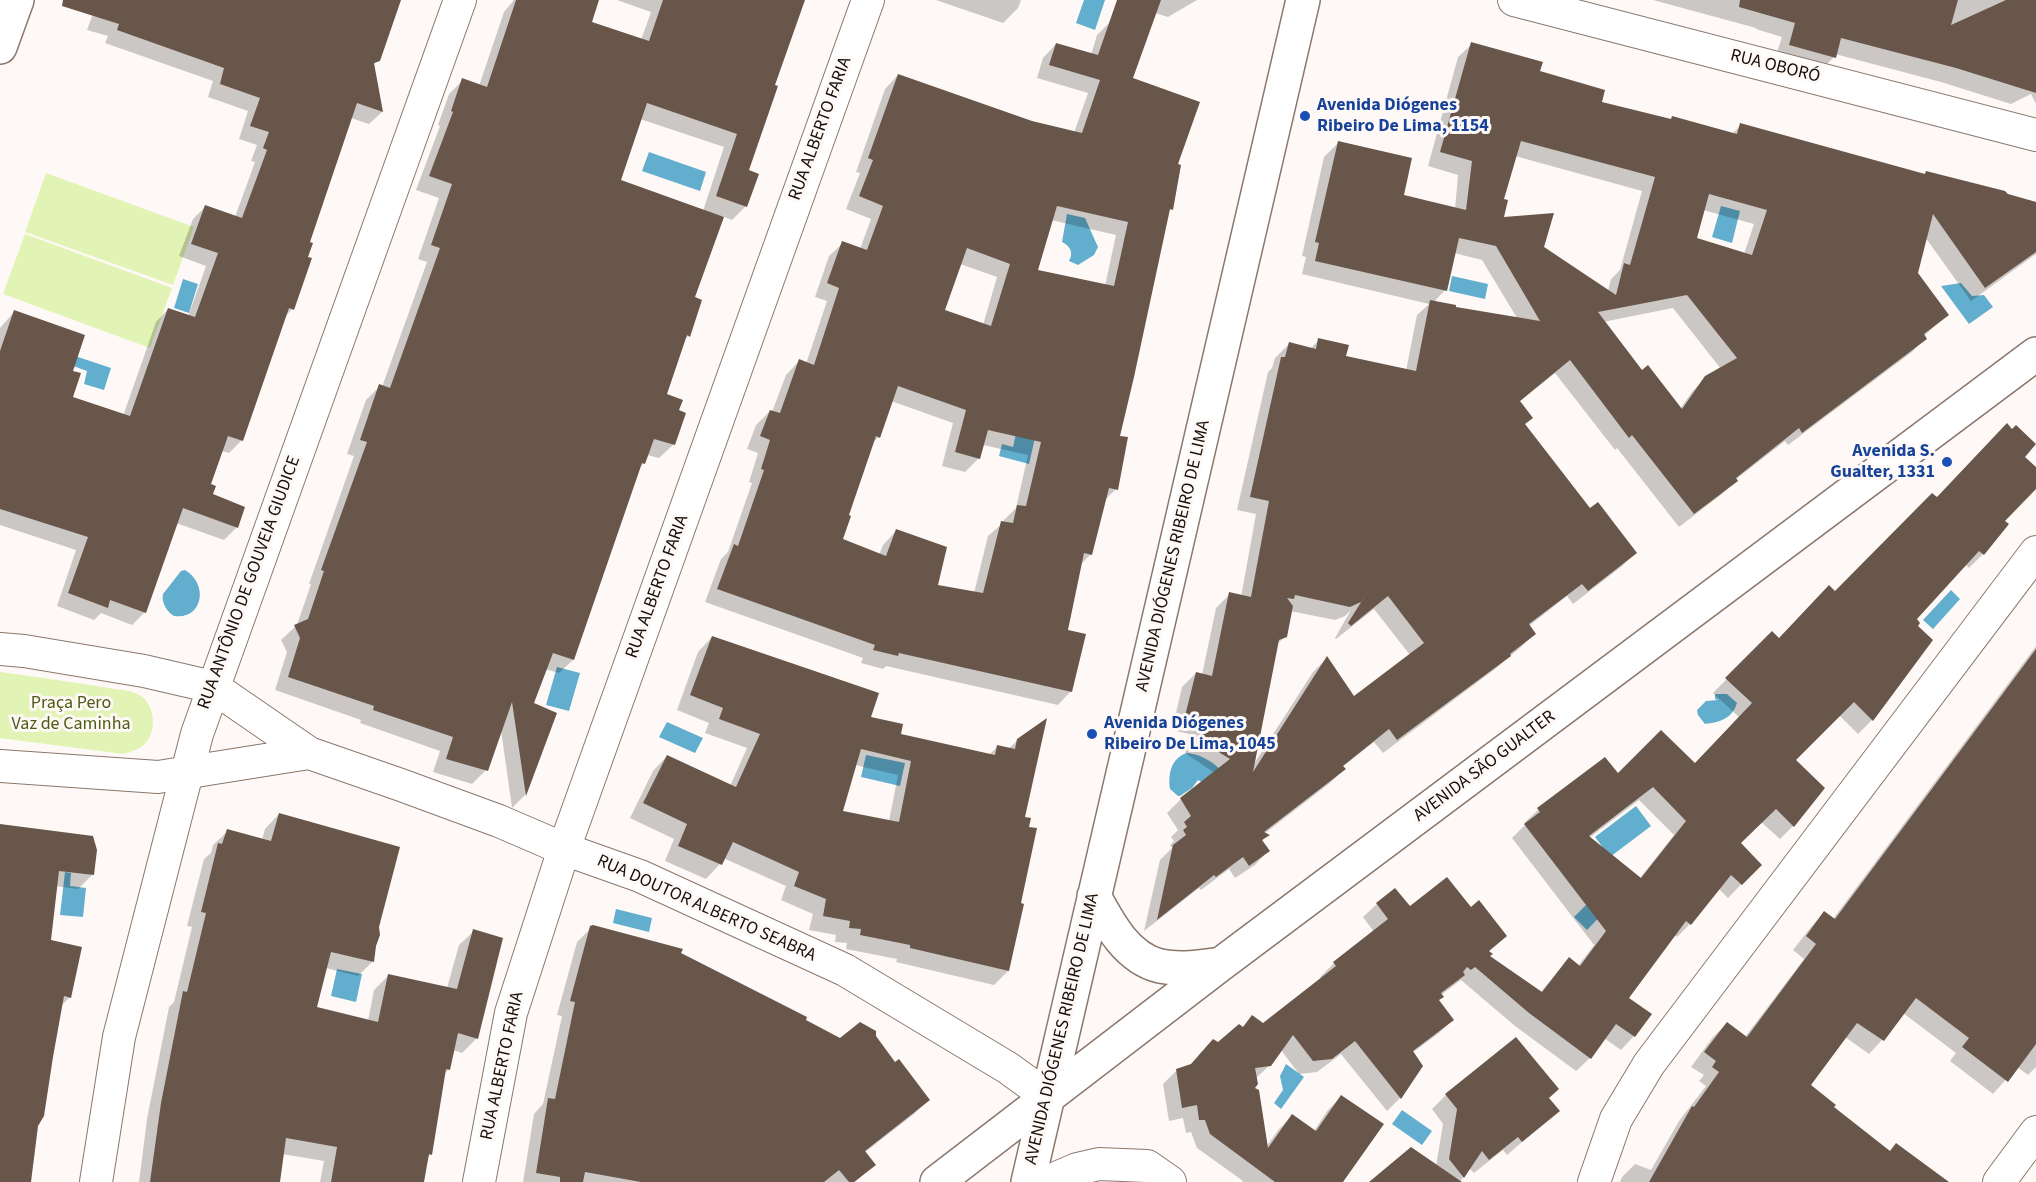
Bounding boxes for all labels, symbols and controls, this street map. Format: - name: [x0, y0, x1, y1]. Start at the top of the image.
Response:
- street label: RUA OBORÓ: [1728, 45, 1822, 89]
- street label: RUA ALBERTO FARIA: [785, 54, 857, 204]
- place label: Avenida Diógenes Ribeiro De Lima, 1154: [1317, 95, 1489, 138]
- marker: Avenida Diógenes Ribeiro De Lima, 1154: [1298, 109, 1312, 123]
- street label: AVENIDA DIÓGENES RIBEIRO DE LIMA: [1132, 418, 1216, 694]
- place label: Avenida S. Gualter, 1331: [1830, 441, 1935, 484]
- street label: RUA ANTÔNIO DE GOUVEIA GIUDICE: [194, 453, 306, 713]
- marker: Avenida S. Gualter, 1331: [1940, 455, 1954, 469]
- street label: RUA ALBERTO FARIA: [622, 512, 694, 662]
- park label: Praça Pero Vaz de Caminha: [11, 693, 131, 736]
- street label: AVENIDA SÃO GUALTER: [1410, 707, 1560, 827]
- place label: Avenida Diógenes Ribeiro De Lima, 1045: [1104, 713, 1276, 756]
- marker: Avenida Diógenes Ribeiro De Lima, 1045: [1085, 727, 1099, 741]
- street label: RUA DOUTOR ALBERTO SEABRA: [593, 851, 819, 967]
- street label: AVENIDA DIÓGENES RIBEIRO DE LIMA: [1021, 891, 1105, 1167]
- street label: RUA ALBERTO FARIA: [477, 990, 529, 1142]

